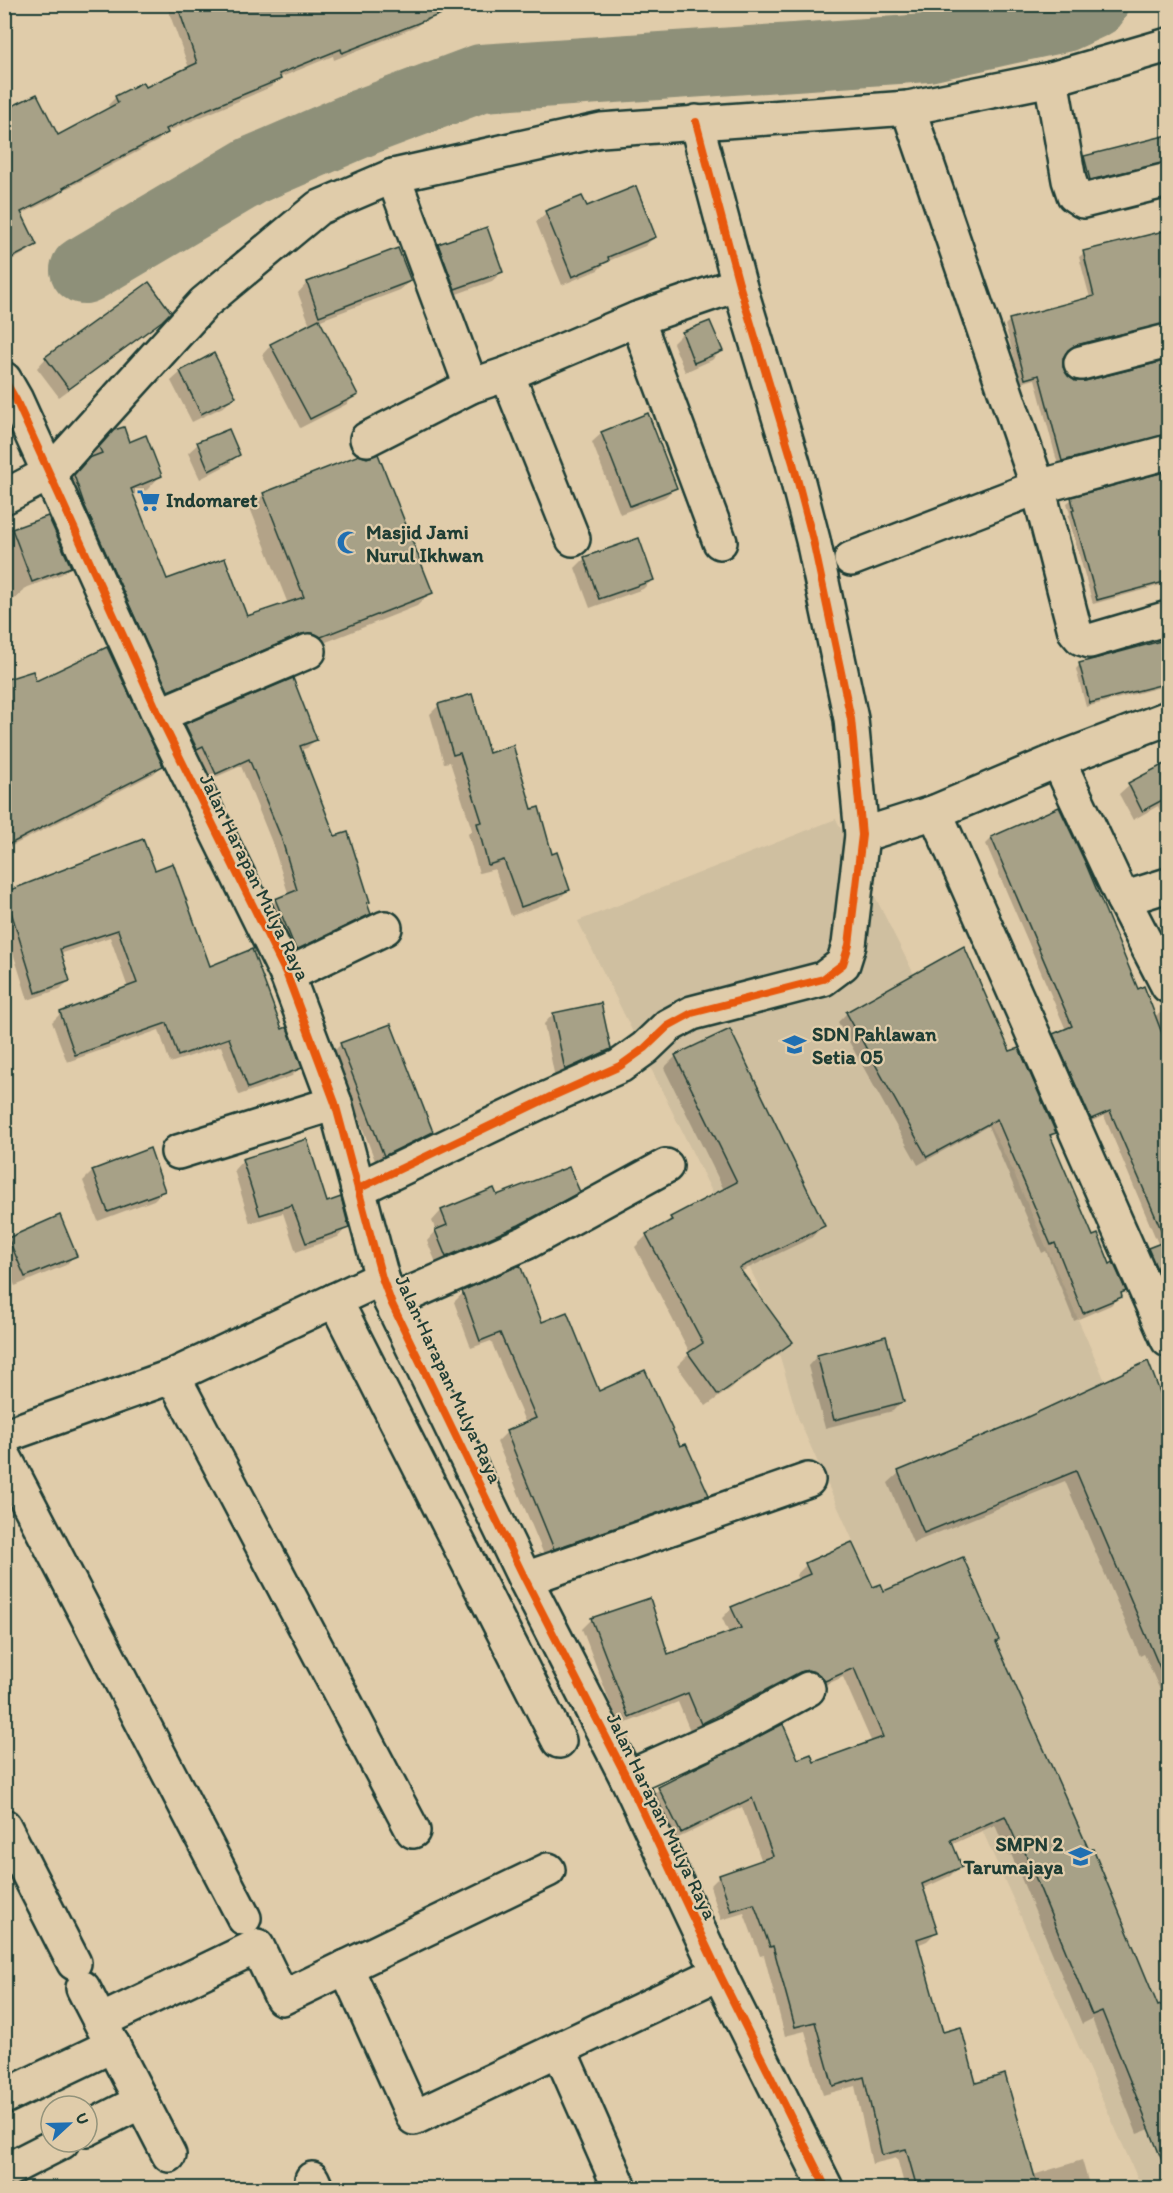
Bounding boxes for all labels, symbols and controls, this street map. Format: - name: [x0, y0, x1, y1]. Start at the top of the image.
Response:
- supermarket icon: Indomaret: [135, 487, 161, 513]
- place label: Indomaret: [166, 488, 258, 512]
- place label: Masjid Jami Nurul Ikhwan: [366, 520, 484, 567]
- mosque icon: Masjid Jami Nurul Ikhwan: [335, 530, 361, 556]
- street label: Jalan Harapan Mulya Raya: [194, 770, 316, 985]
- place label: SDN Pahlawan Setia 05: [812, 1022, 937, 1069]
- school or university icon: SDN Pahlawan Setia 05: [781, 1032, 807, 1058]
- street label: Jalan Harapan Mulya Raya: [390, 1271, 508, 1488]
- street label: Jalan Harapan Mulya Raya: [601, 1709, 723, 1924]
- place label: SMPN 2 Tarumajaya: [963, 1832, 1063, 1880]
- school or university icon: SMPN 2 Tarumajaya: [1068, 1843, 1094, 1869]
- north arrow: [39, 2094, 99, 2154]
- text: U: [72, 2110, 93, 2127]

